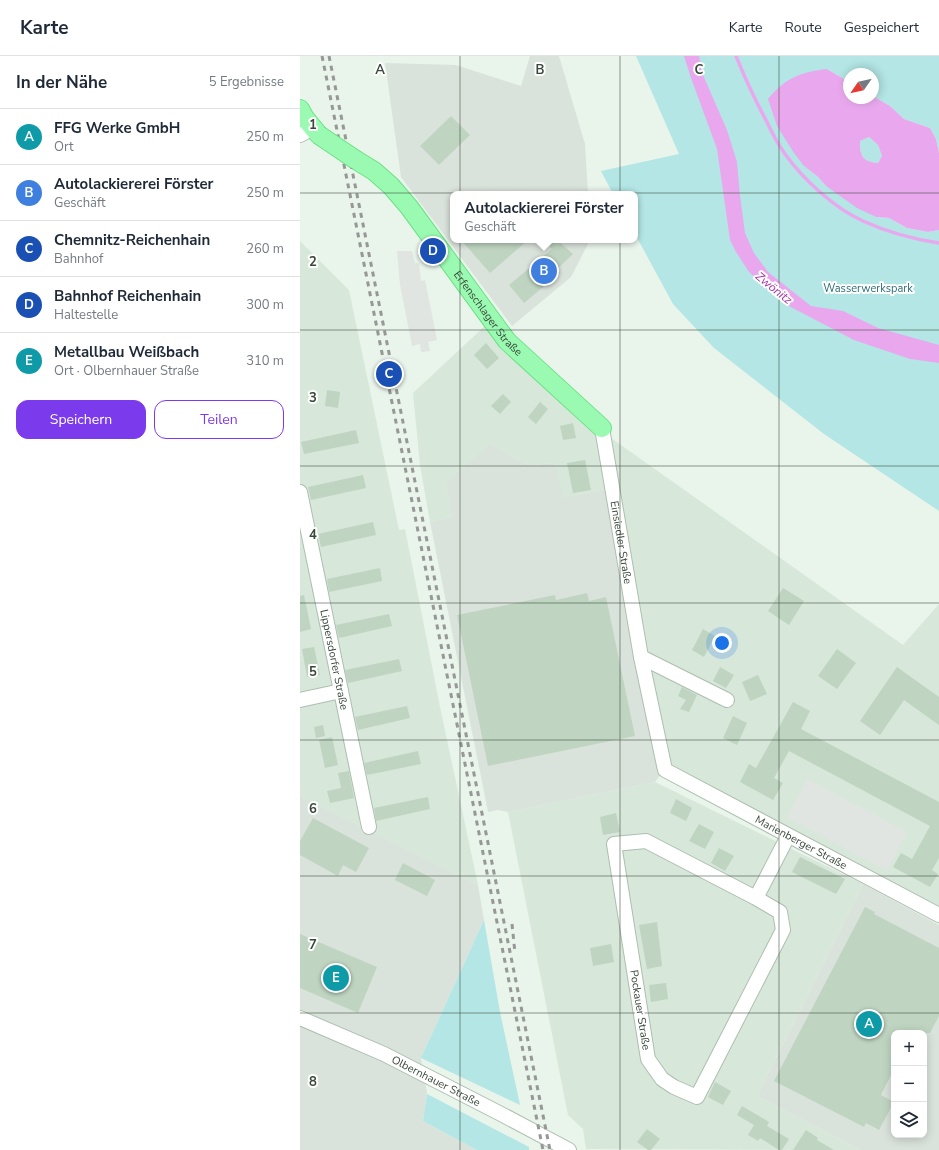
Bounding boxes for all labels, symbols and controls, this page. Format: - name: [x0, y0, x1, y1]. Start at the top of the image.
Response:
- text: Karte: [20, 15, 69, 41]
- text: Karte: [729, 18, 763, 37]
- text: Route: [785, 18, 822, 37]
- text: Gespeichert: [844, 18, 919, 37]
- text: A: [375, 61, 385, 79]
- text: B: [536, 61, 545, 79]
- text: C: [695, 61, 704, 79]
- north arrow: [843, 68, 879, 104]
- text: In der Nähe: [16, 71, 107, 94]
- text: 5 Ergebnisse: [209, 73, 284, 91]
- text: 1: [309, 116, 317, 134]
- text: FFG Werke GmbH: [54, 118, 180, 138]
- text: A: [24, 128, 34, 146]
- text: 250 m: [246, 128, 284, 146]
- text: Ort: [54, 138, 74, 156]
- text: Autolackiererei Förster: [54, 174, 213, 194]
- text: B: [25, 184, 33, 202]
- text: 250 m: [246, 184, 284, 202]
- popup: [450, 191, 638, 243]
- text: Geschäft: [54, 194, 105, 212]
- text: Autolackiererei Förster: [464, 198, 624, 218]
- text: Geschäft: [464, 218, 516, 236]
- text: Chemnitz-Reichenhain: [54, 230, 210, 250]
- pin: D: [420, 236, 446, 266]
- text: C: [25, 240, 33, 258]
- text: 260 m: [246, 240, 284, 258]
- text: Bahnhof: [54, 250, 103, 268]
- text: 2: [309, 253, 317, 271]
- pin: B: [531, 256, 557, 286]
- street label: Erfenschlager Straße: [450, 268, 526, 359]
- water label: Zwönitz: [752, 268, 796, 308]
- park label: Wasserwerkspark: [823, 281, 913, 296]
- text: Bahnhof Reichenhain: [54, 286, 201, 306]
- text: D: [24, 296, 34, 314]
- text: 300 m: [246, 296, 284, 314]
- text: Haltestelle: [54, 306, 118, 324]
- text: Metallbau Weißbach: [54, 342, 199, 362]
- text: E: [25, 352, 33, 370]
- text: 310 m: [246, 352, 284, 370]
- pin: C: [376, 359, 402, 389]
- text: Ort · Olbernhauer Straße: [54, 362, 199, 380]
- text: 3: [309, 389, 317, 407]
- button: Speichern: [16, 400, 146, 439]
- button: Teilen: [154, 400, 284, 439]
- street label: Einsiedler Straße: [607, 500, 636, 585]
- text: 4: [309, 526, 317, 544]
- street label: Lippersdorfer Straße: [317, 608, 352, 711]
- your location: [712, 633, 732, 653]
- text: 5: [309, 663, 317, 681]
- text: 6: [309, 800, 317, 818]
- street label: Marienberger Straße: [753, 812, 850, 873]
- text: 7: [309, 936, 317, 954]
- pin: E: [323, 963, 349, 993]
- street label: Pockauer Straße: [626, 969, 654, 1051]
- pin: A: [856, 1009, 882, 1039]
- map controls: [891, 1030, 927, 1138]
- button: +: [891, 1030, 927, 1066]
- street label: Olbernhauer Straße: [389, 1052, 483, 1110]
- button: −: [891, 1066, 927, 1102]
- text: 8: [309, 1073, 317, 1091]
- button: layers: [891, 1102, 927, 1138]

